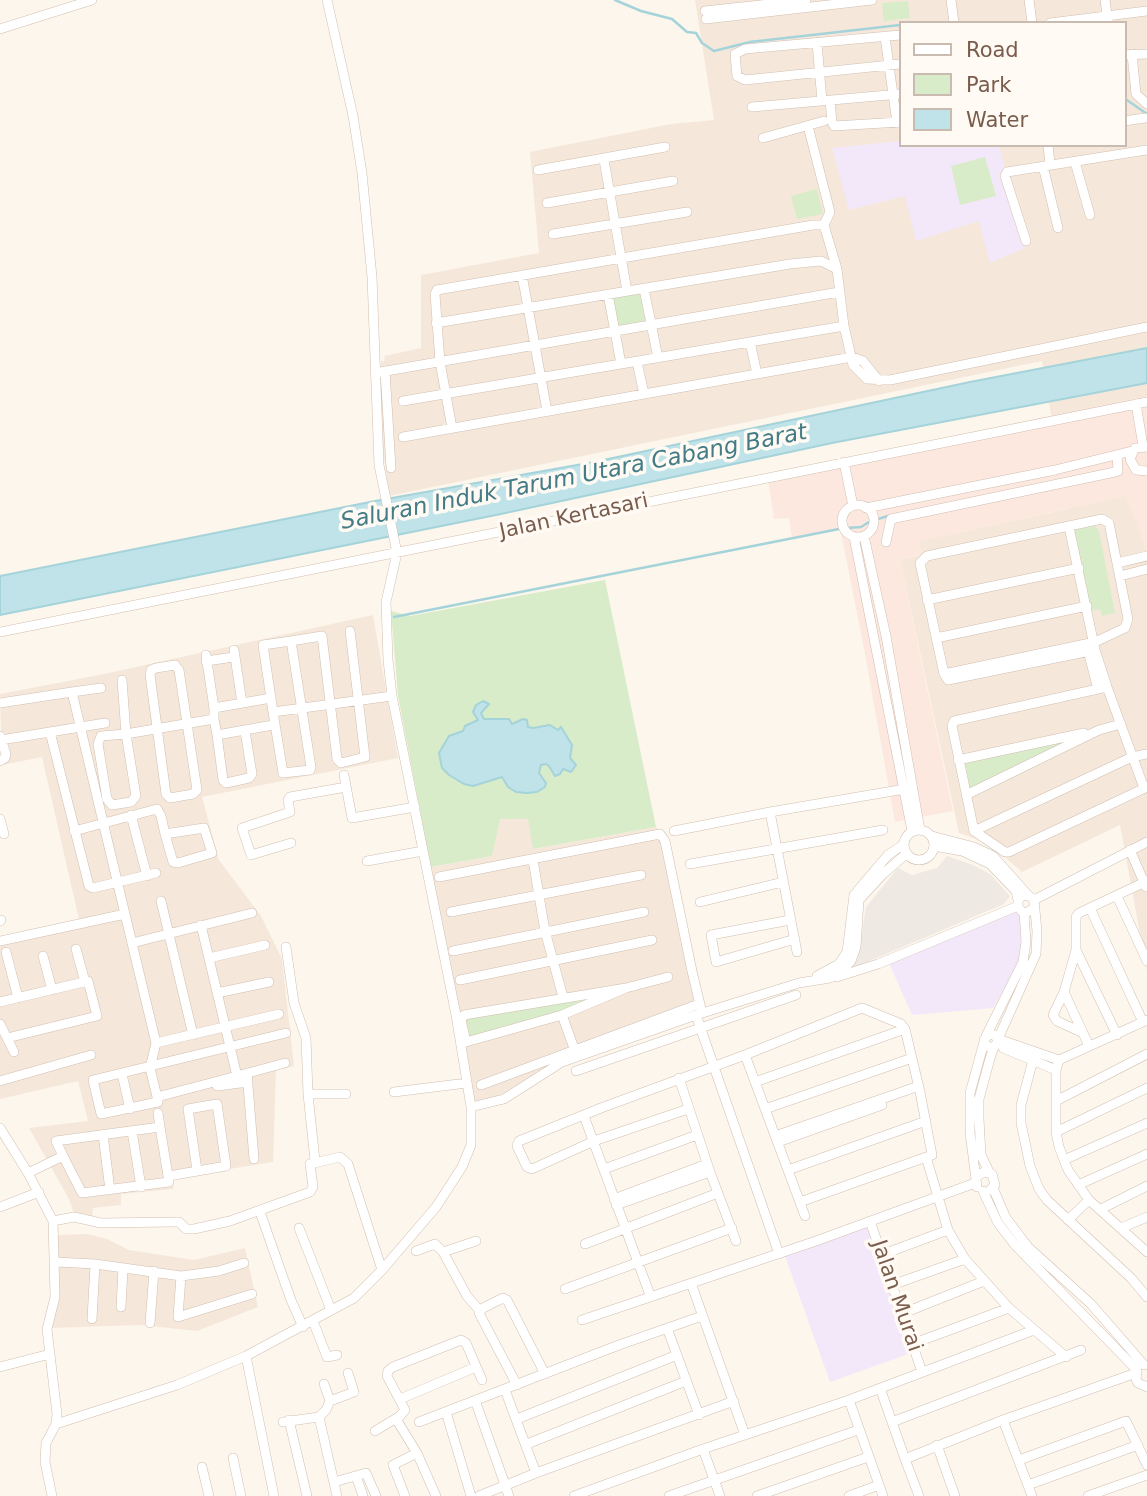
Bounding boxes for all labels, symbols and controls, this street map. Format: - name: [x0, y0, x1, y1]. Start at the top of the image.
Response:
- legend: [898, 21, 1126, 147]
- text: Road: [966, 38, 1019, 62]
- text: Park: [966, 73, 1011, 97]
- text: Water: [966, 108, 1028, 132]
- water label: Saluran Induk Tarum Utara Cabang Barat: [339, 419, 809, 537]
- street label: Jalan Kertasari: [497, 489, 651, 545]
- street label: Jalan Murai: [865, 1237, 927, 1355]

